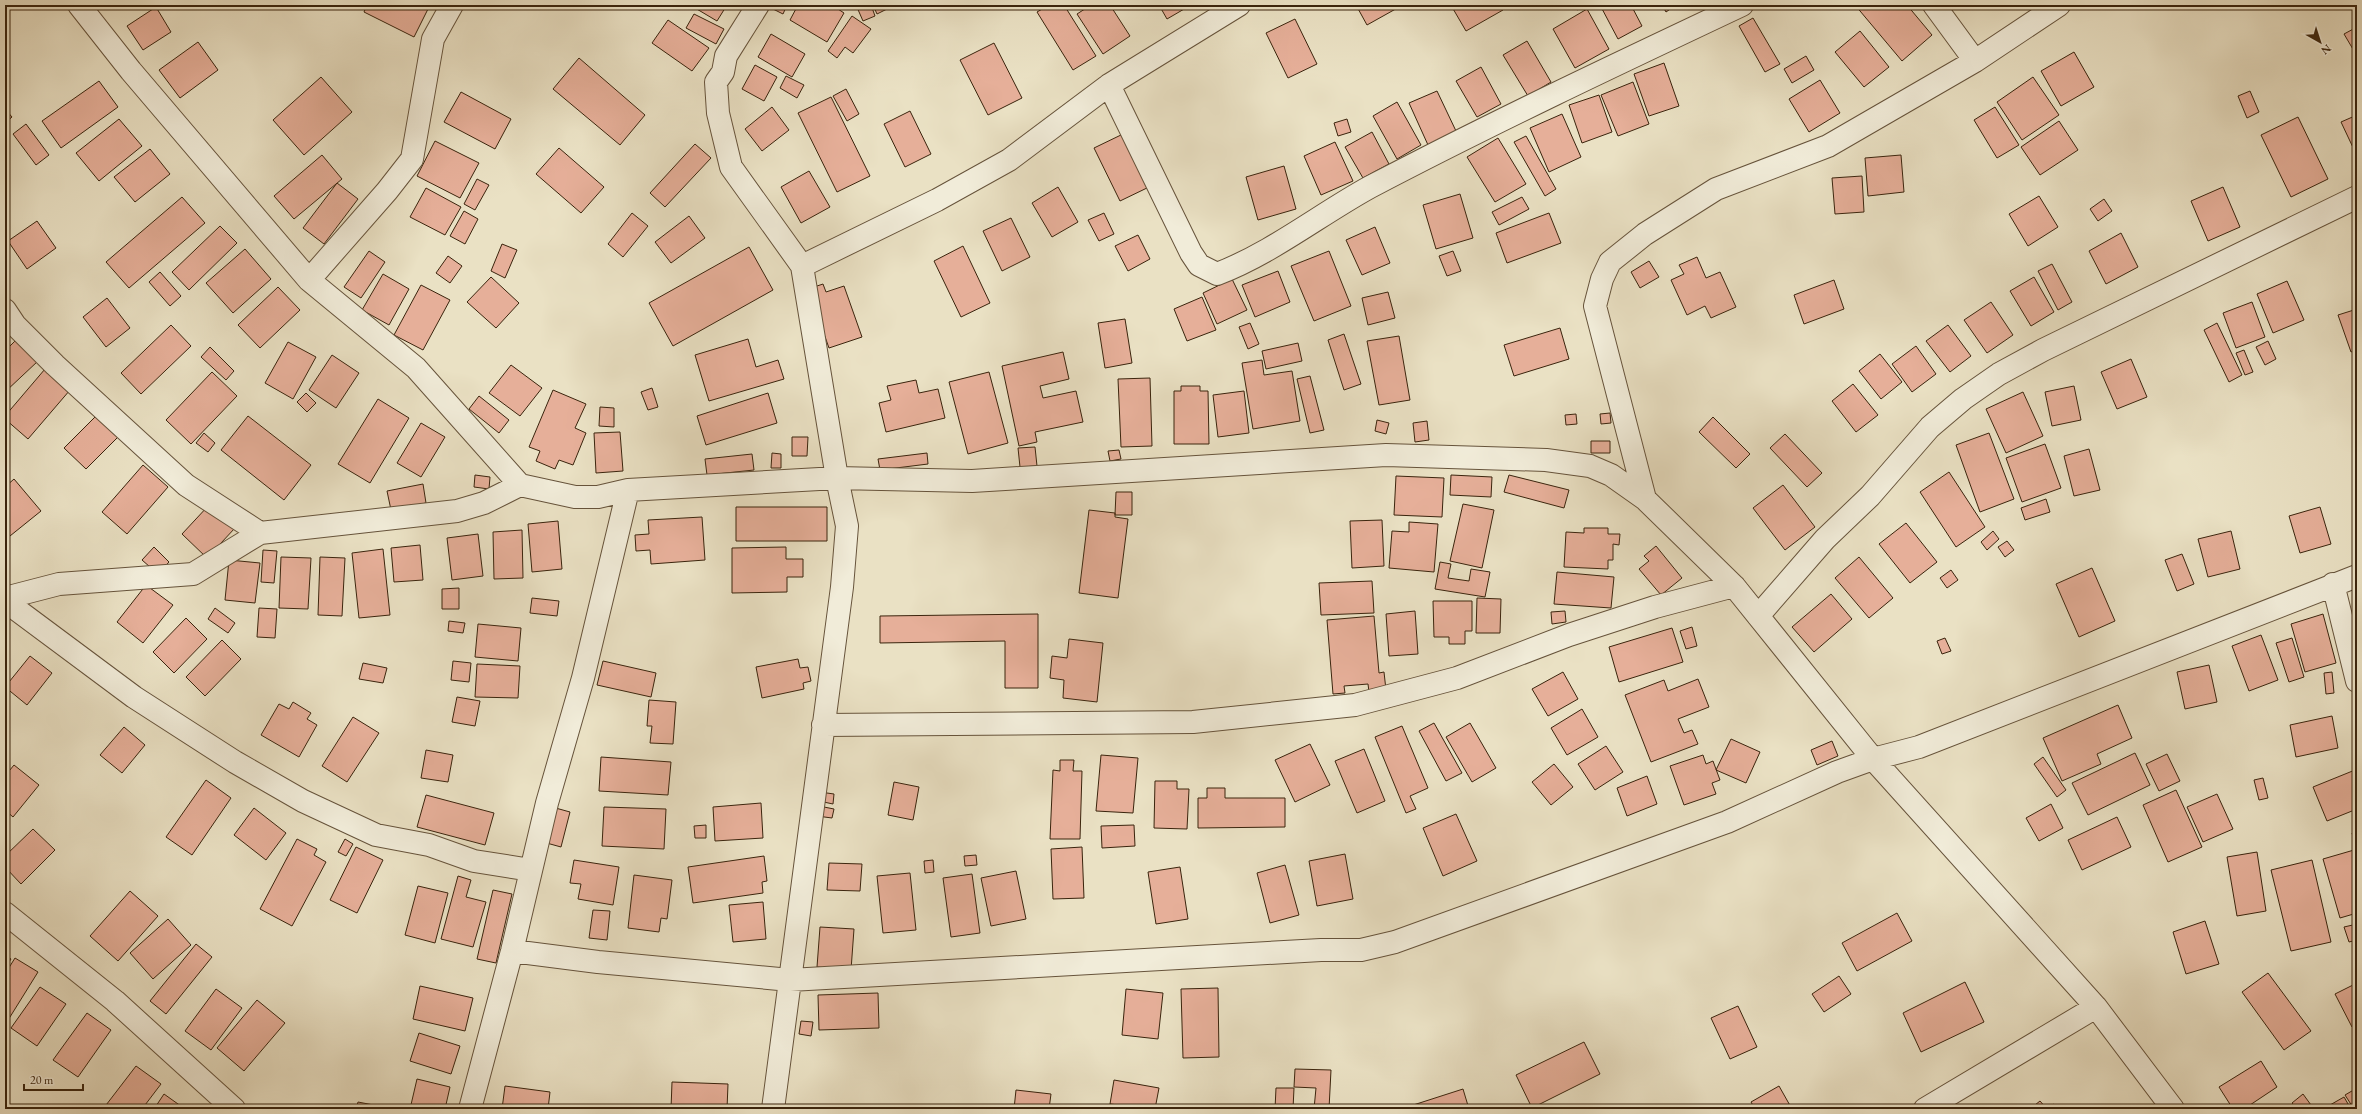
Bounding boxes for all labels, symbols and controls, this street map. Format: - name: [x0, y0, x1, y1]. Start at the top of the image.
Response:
- north arrow: [2300, 22, 2340, 62]
- text: N: [2318, 42, 2334, 58]
- scale bar: [24, 1066, 83, 1092]
- text: 20 m: [30, 1072, 54, 1088]

